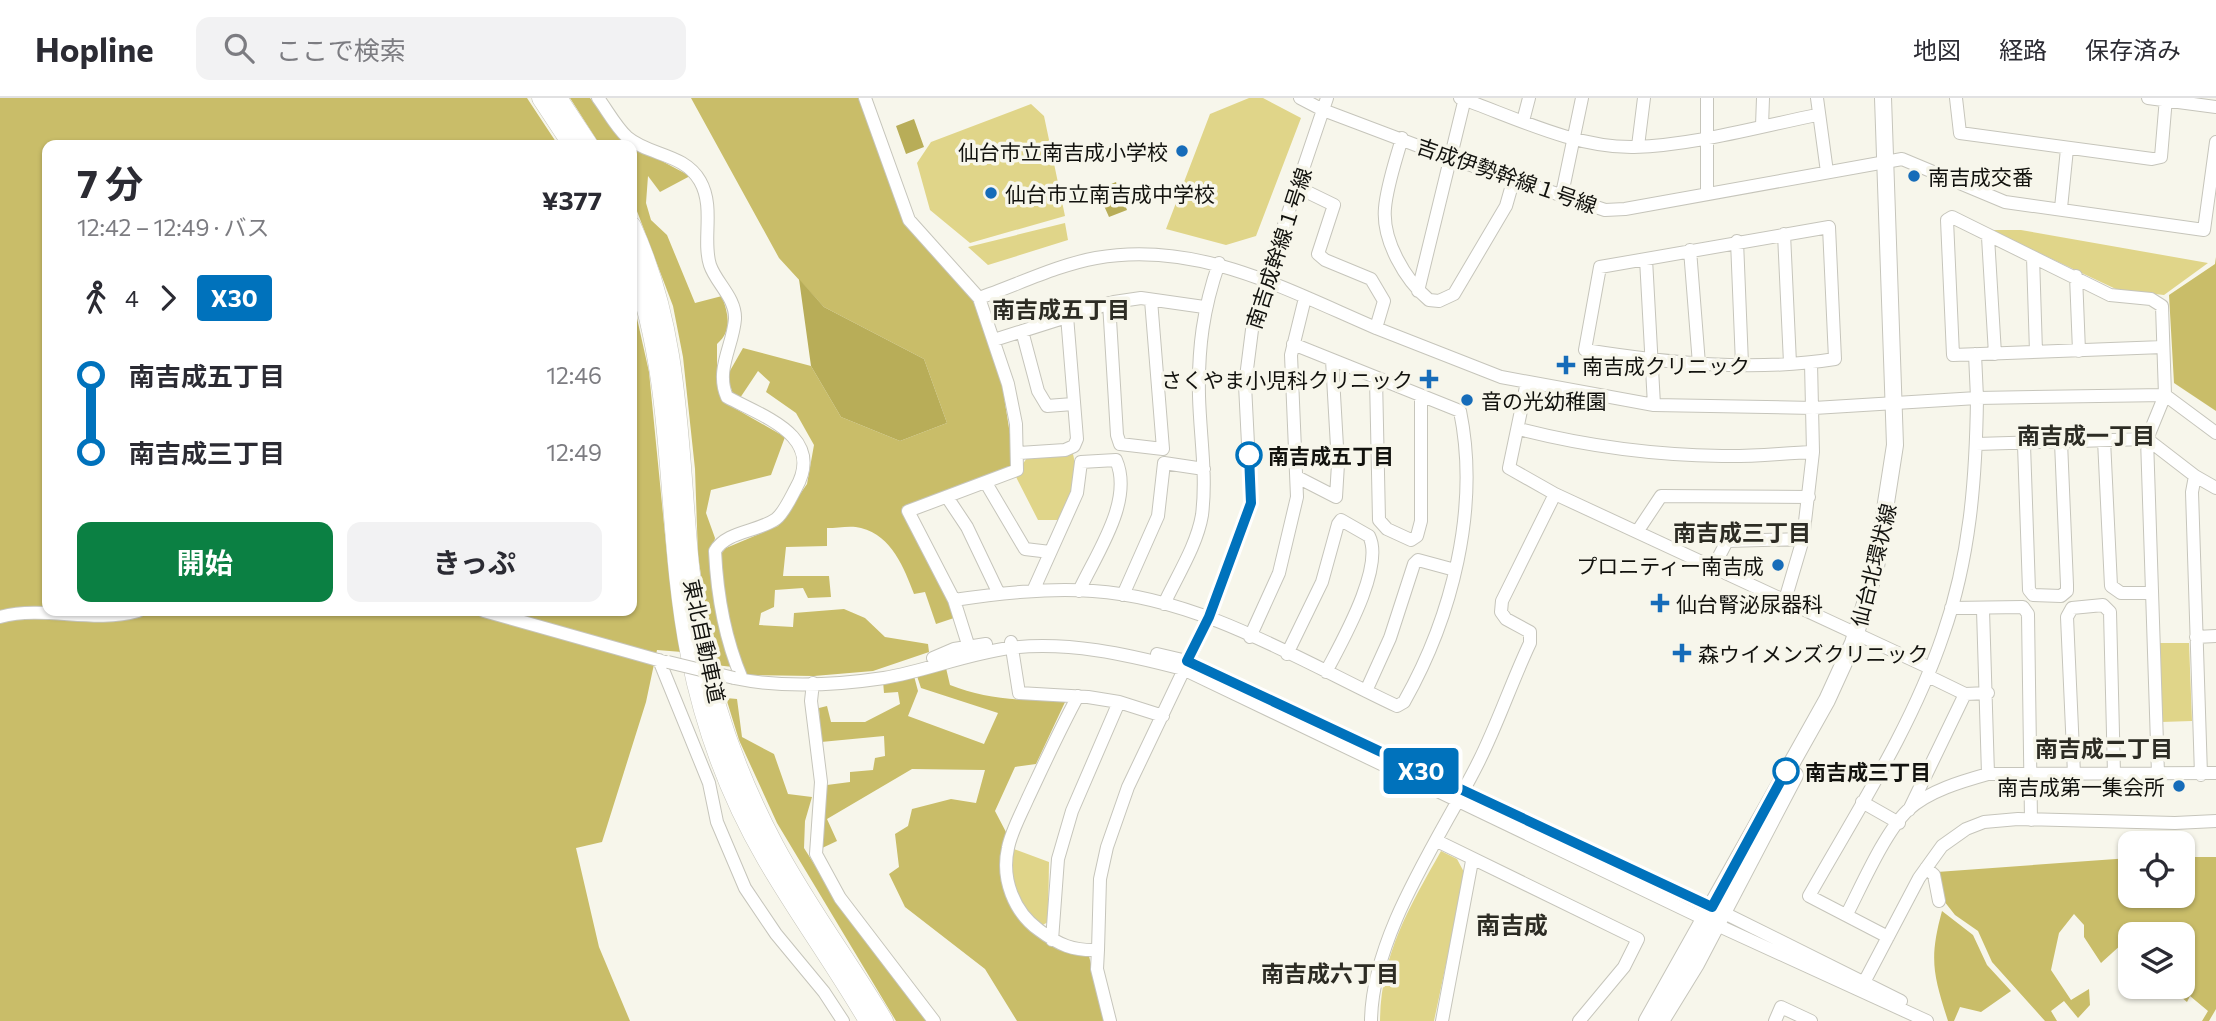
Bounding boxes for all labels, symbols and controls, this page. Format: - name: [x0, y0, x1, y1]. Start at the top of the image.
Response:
- search box: [196, 17, 686, 80]
- text: Hopline: [35, 28, 154, 69]
- icon: search: [220, 29, 258, 67]
- text: ここで検索: [276, 34, 406, 65]
- text: 地図: [1913, 35, 1961, 64]
- text: 経路: [1999, 35, 2047, 64]
- text: 保存済み: [2085, 35, 2181, 64]
- street label: 吉成伊勢幹線１号線: [1414, 132, 1600, 218]
- place label: 仙台市立南吉成小学校: [958, 139, 1168, 164]
- marker: 仙台市立南吉成小学校: [1174, 143, 1190, 159]
- text: 7 分: [77, 159, 143, 206]
- street label: 南吉成幹線１号線: [1240, 164, 1316, 332]
- place label: 南吉成交番: [1928, 164, 2033, 189]
- marker: 南吉成交番: [1906, 168, 1922, 184]
- place label: 仙台市立南吉成中学校: [1005, 181, 1215, 206]
- text: ¥377: [542, 184, 602, 215]
- marker: 仙台市立南吉成中学校: [983, 185, 999, 201]
- text: 12:42 – 12:49 · バス: [77, 213, 270, 241]
- icon: walk: [77, 279, 115, 317]
- icon: forward: [149, 279, 187, 317]
- text: X30: [211, 283, 258, 312]
- text: 4: [125, 284, 139, 312]
- district label: 南吉成五丁目: [992, 295, 1130, 323]
- place label: 南吉成クリニック: [1582, 353, 1750, 378]
- marker: 南吉成クリニック: [1556, 355, 1576, 375]
- text: 南吉成五丁目: [129, 360, 285, 391]
- text: 12:46: [546, 361, 602, 389]
- place label: さくやま小児科クリニック: [1161, 367, 1413, 392]
- marker: さくやま小児科クリニック: [1419, 369, 1439, 389]
- place label: 音の光幼稚園: [1481, 388, 1607, 413]
- marker: 音の光幼稚園: [1459, 392, 1475, 408]
- district label: 南吉成一丁目: [2017, 421, 2155, 449]
- text: 南吉成三丁目: [129, 437, 285, 468]
- text: 12:49: [546, 438, 602, 466]
- marker: 南吉成五丁目: [1236, 442, 1262, 468]
- place label: 南吉成五丁目: [1268, 443, 1394, 468]
- street label: 仙台北環状線: [1846, 501, 1900, 629]
- district label: 南吉成三丁目: [1673, 518, 1811, 546]
- button: 開始: [77, 522, 333, 602]
- button: きっぷ: [347, 522, 602, 602]
- place label: プロニティー南吉成: [1576, 553, 1764, 578]
- marker: プロニティー南吉成: [1770, 557, 1786, 573]
- street label: 東北自動車道: [680, 577, 730, 705]
- place label: 仙台腎泌尿器科: [1676, 591, 1823, 616]
- marker: 仙台腎泌尿器科: [1650, 593, 1670, 613]
- place label: 森ウイメンズクリニック: [1698, 641, 1929, 666]
- marker: 森ウイメンズクリニック: [1672, 643, 1692, 663]
- district label: 南吉成二丁目: [2035, 734, 2173, 762]
- line badge: X30: [1381, 748, 1461, 794]
- text: X30: [1398, 756, 1444, 785]
- marker: 南吉成三丁目: [1773, 758, 1799, 784]
- place label: 南吉成三丁目: [1805, 759, 1931, 784]
- place label: 南吉成第一集会所: [1997, 774, 2165, 799]
- marker: 南吉成第一集会所: [2171, 778, 2187, 794]
- map controls: [2118, 831, 2195, 999]
- button: locate: [2118, 831, 2195, 908]
- district label: 南吉成: [1476, 910, 1548, 939]
- button: layers: [2118, 922, 2195, 999]
- district label: 南吉成六丁目: [1261, 959, 1399, 987]

